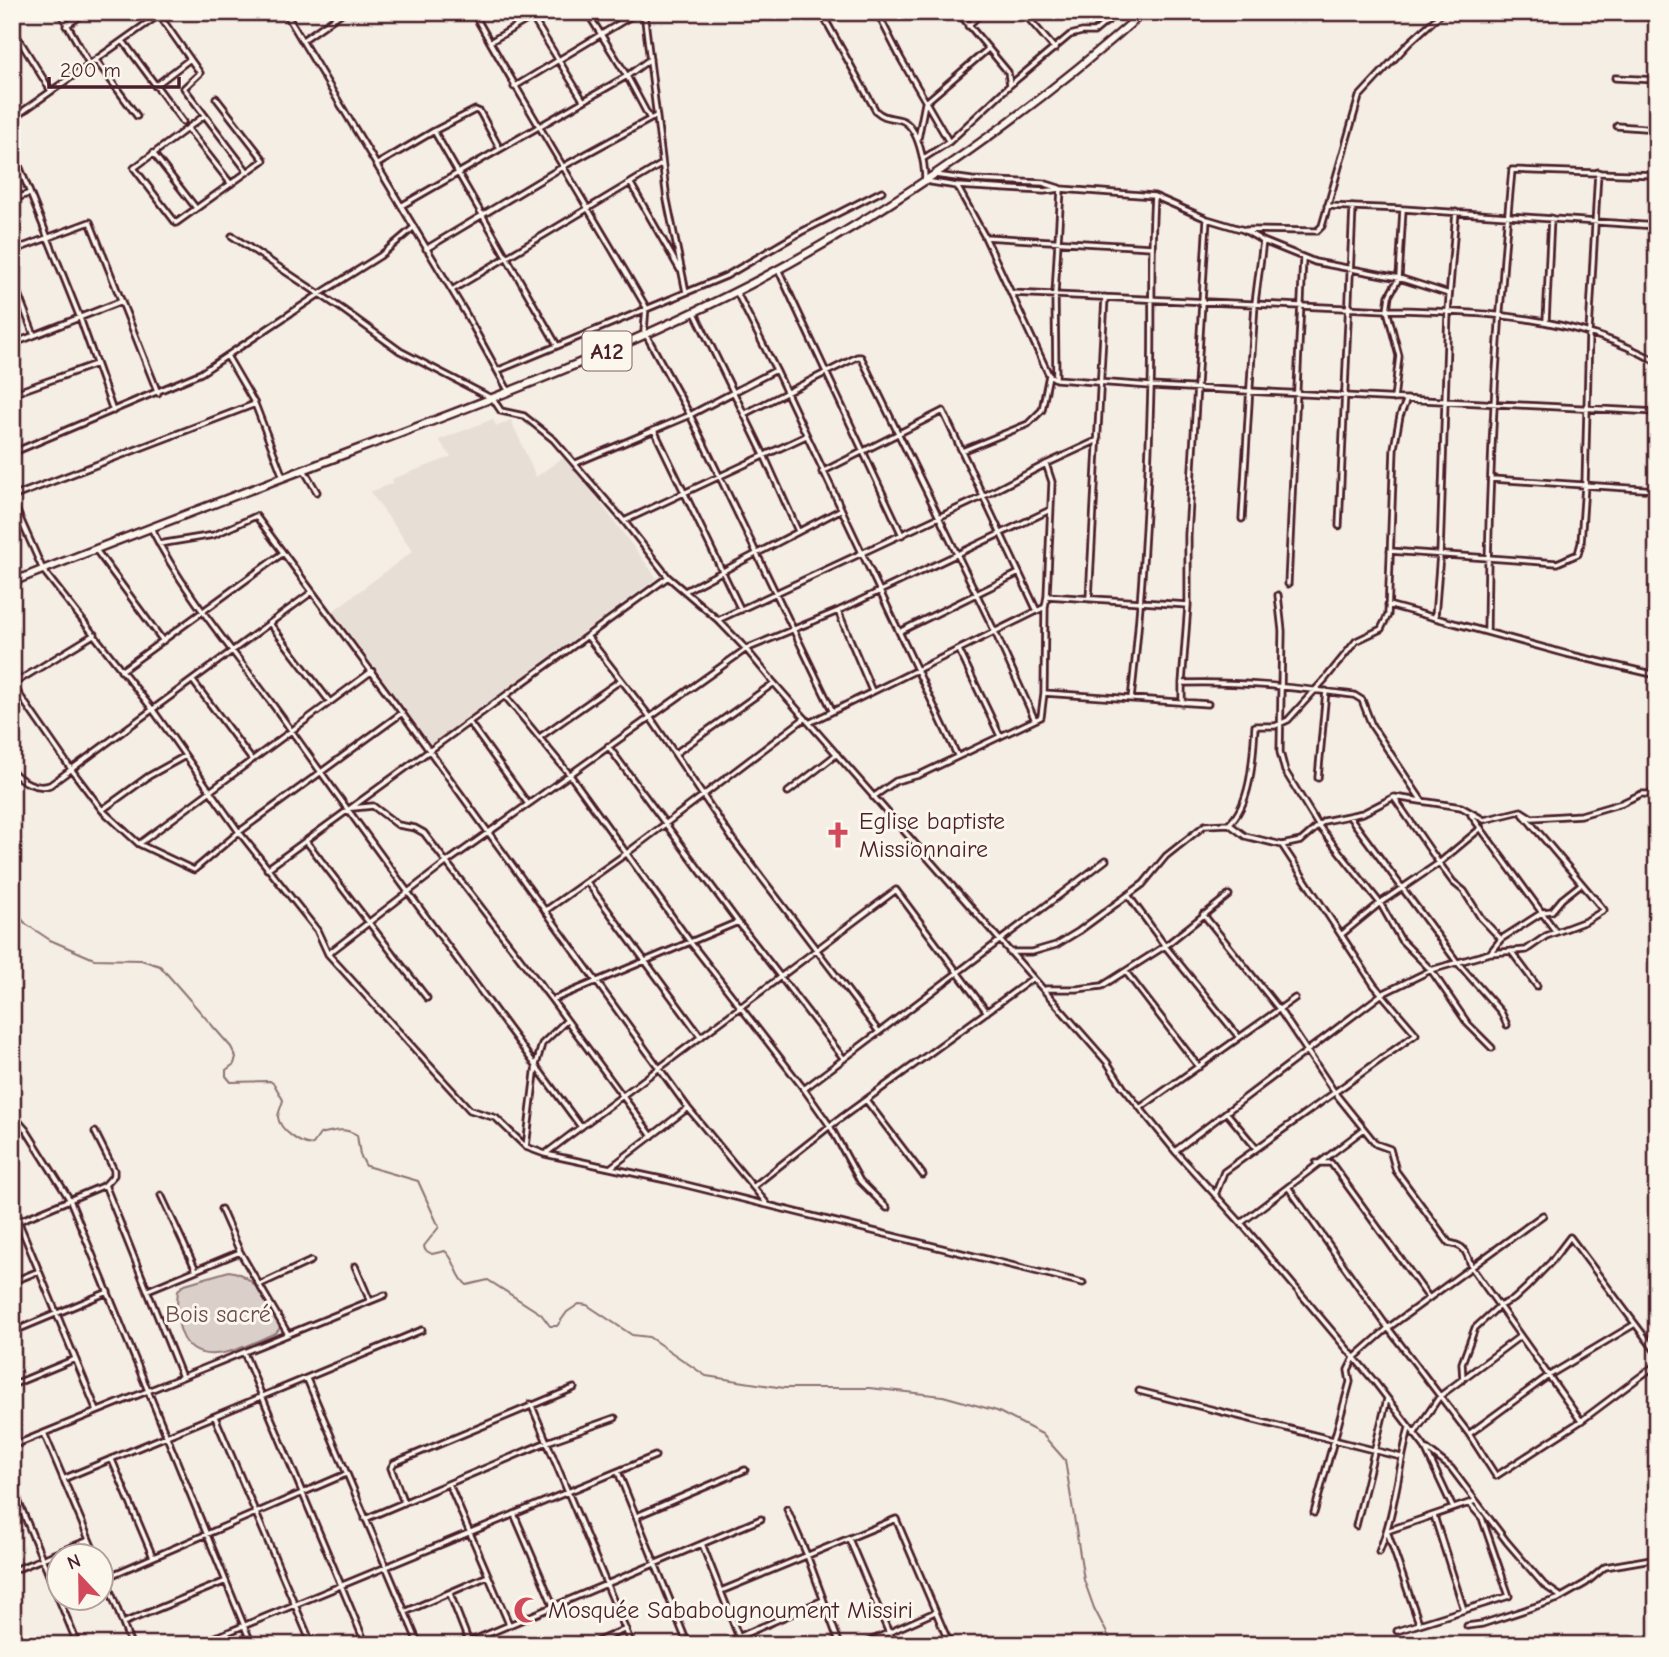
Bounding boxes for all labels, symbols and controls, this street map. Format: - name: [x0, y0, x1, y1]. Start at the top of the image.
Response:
- scale bar: [49, 46, 178, 90]
- text: 200 m: [60, 58, 121, 82]
- road number: A12: [582, 332, 632, 370]
- place label: Eglise baptiste Missionnaire: [859, 807, 1005, 863]
- church icon: Eglise baptiste Missionnaire: [823, 820, 853, 850]
- park label: Bois sacré: [165, 1300, 271, 1328]
- north arrow: [46, 1542, 116, 1612]
- text: N: [64, 1550, 84, 1575]
- mosque icon: Mosquée Sababougnoument Missiri: [512, 1595, 542, 1625]
- place label: Mosquée Sababougnoument Missiri: [548, 1596, 913, 1624]

